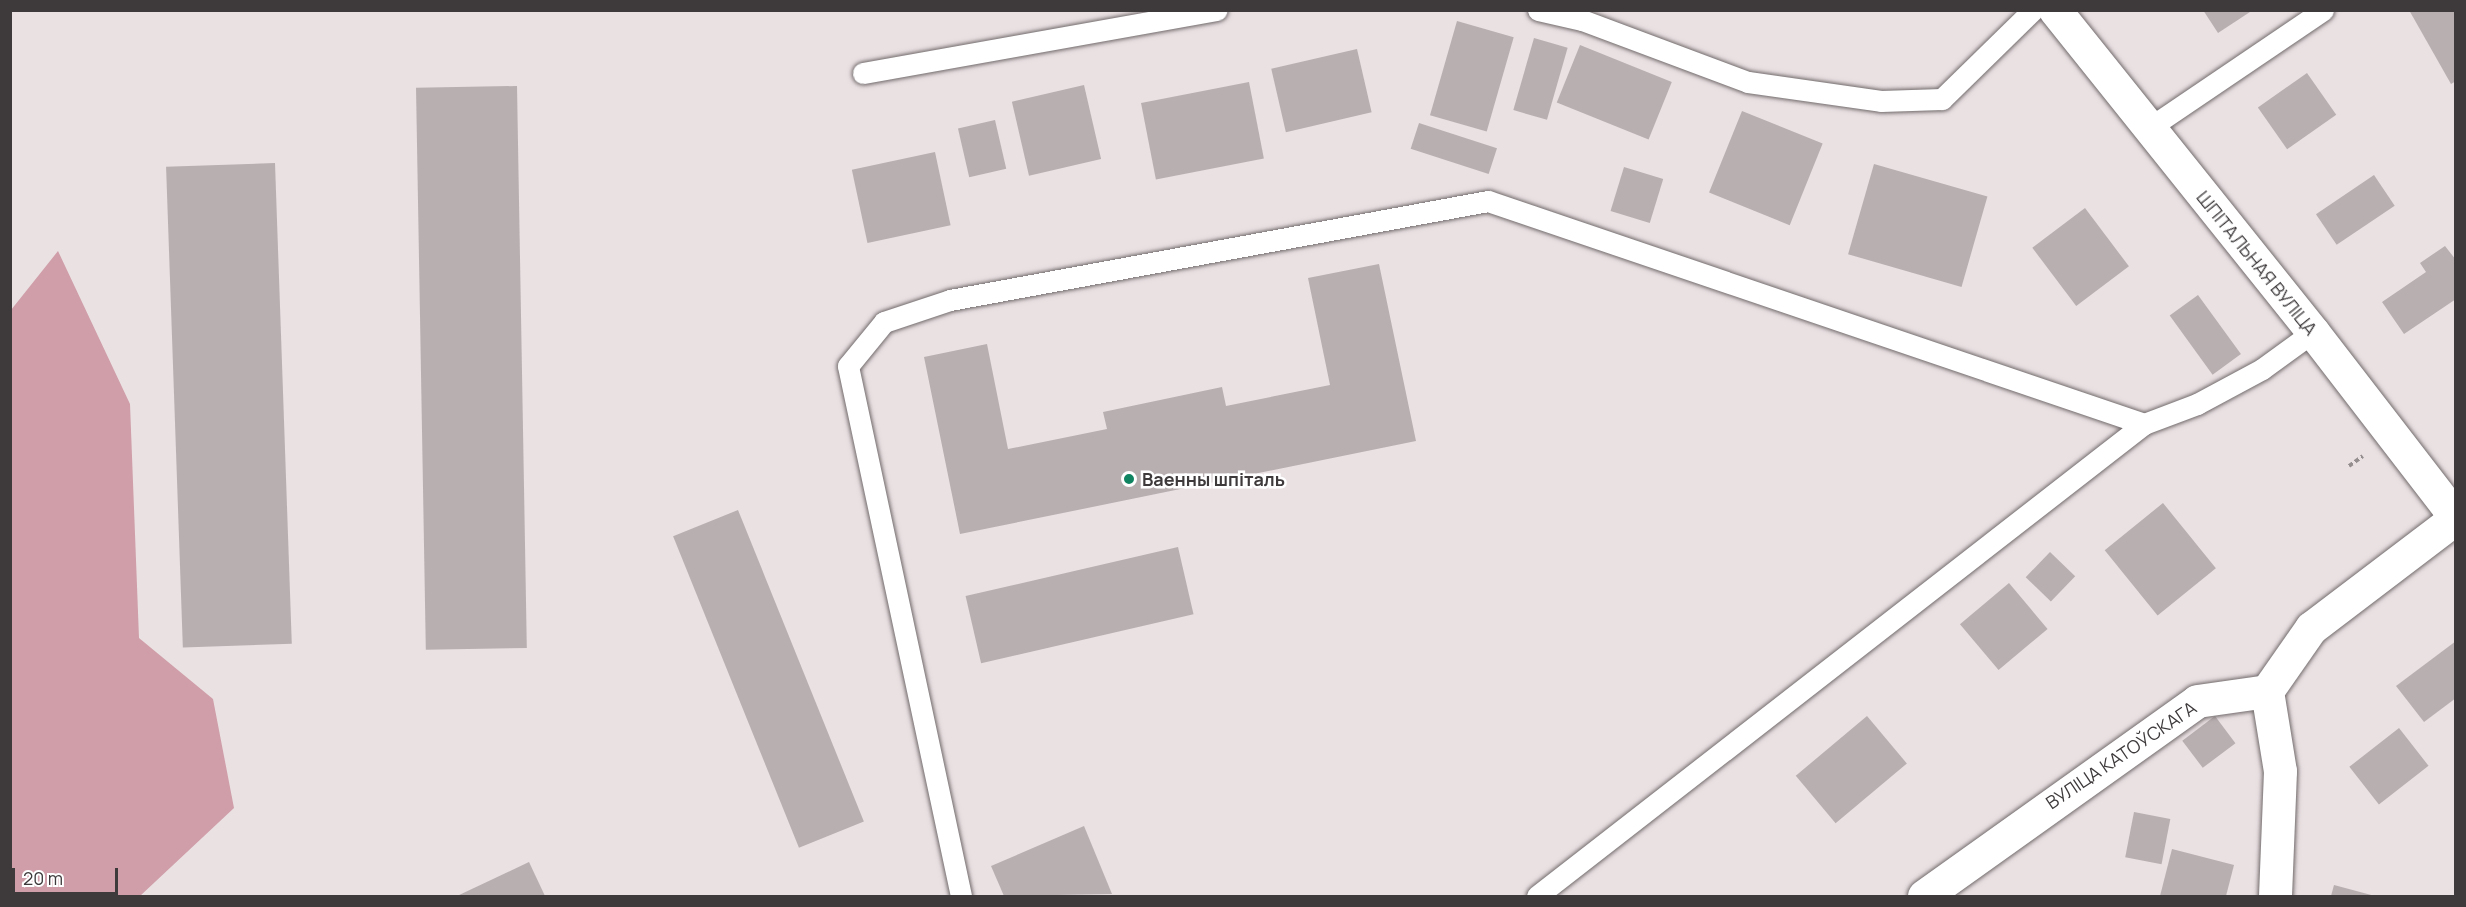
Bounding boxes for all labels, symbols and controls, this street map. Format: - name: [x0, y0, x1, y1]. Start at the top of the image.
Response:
- street label: ШПІТАЛЬНАЯ ВУЛІЦА: [2192, 187, 2322, 339]
- place label: Ваенны шпіталь: [1142, 468, 1285, 490]
- marker: Ваенны шпіталь: [1120, 470, 1138, 488]
- street label: ВУЛІЦА КАТОЎСКАГА: [2042, 697, 2200, 813]
- scale bar: [15, 856, 122, 894]
- text: 20 m: [23, 866, 63, 890]

